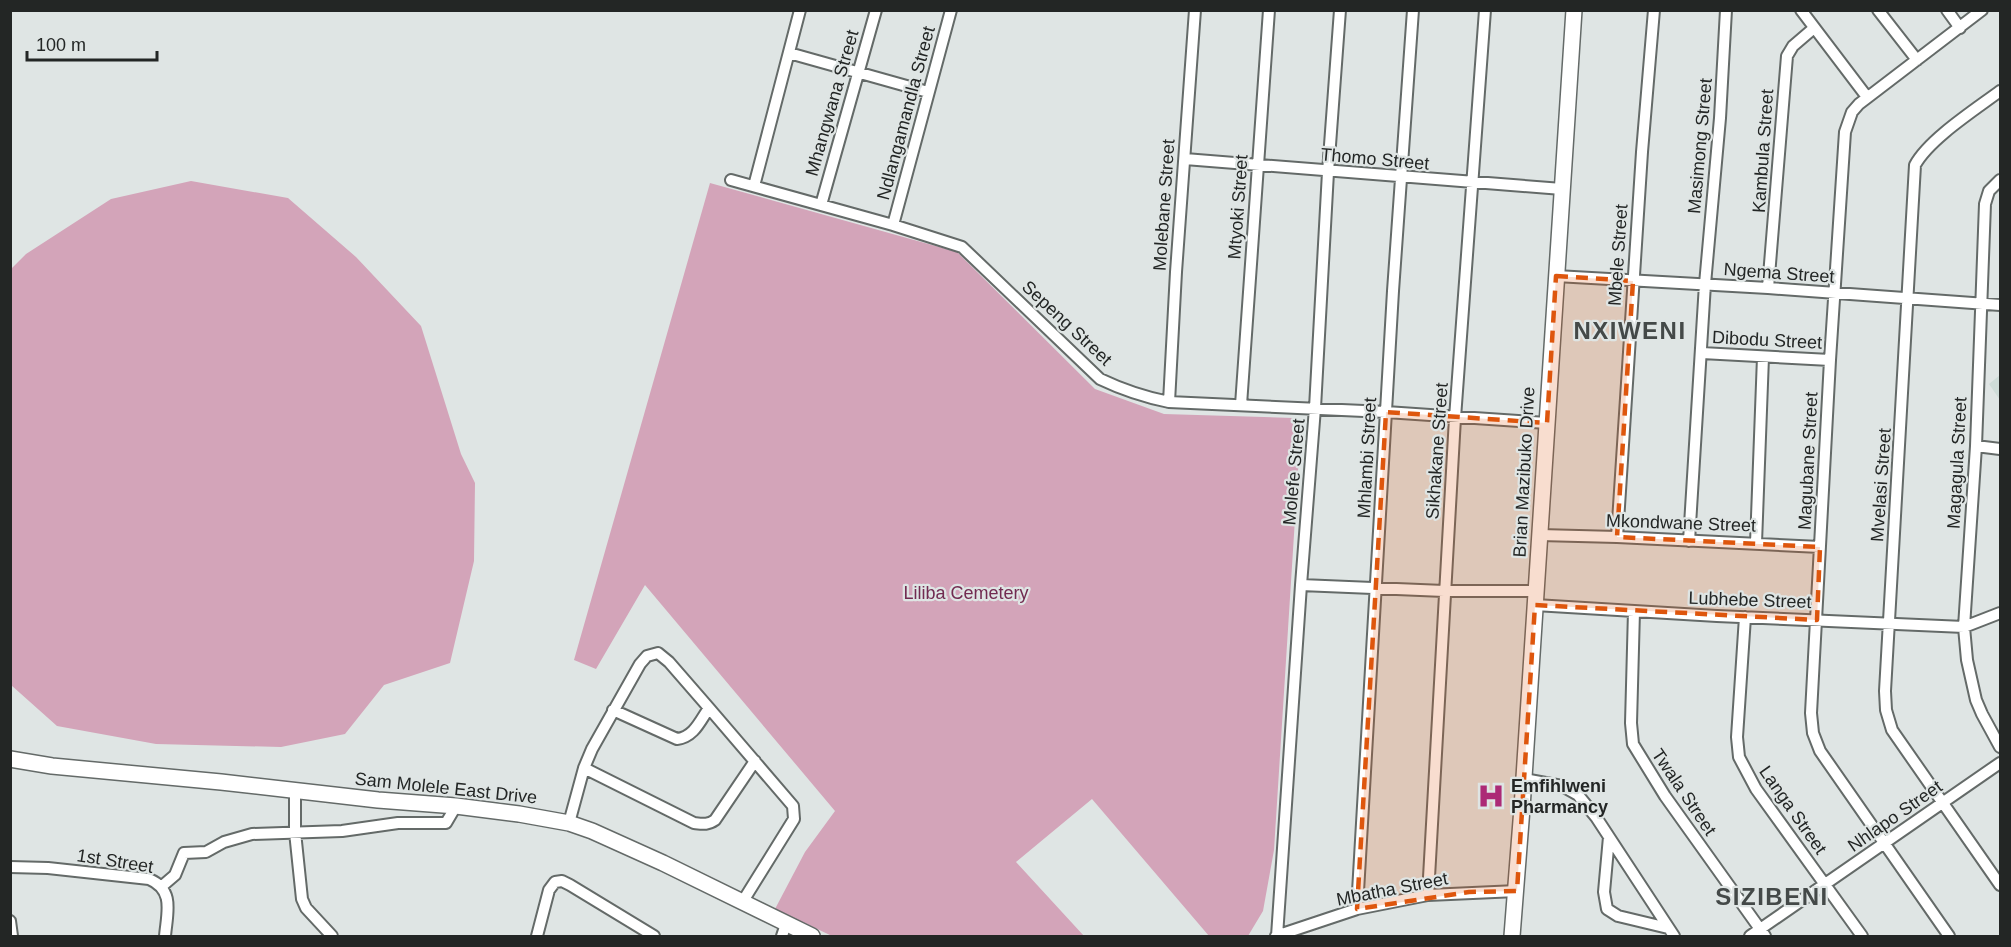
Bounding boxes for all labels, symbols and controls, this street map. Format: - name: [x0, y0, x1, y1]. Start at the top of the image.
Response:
- scale bar: [27, 24, 158, 62]
- street label: Ndlangamandla Street: [873, 24, 939, 202]
- street label: Mhangwana Street: [802, 28, 862, 178]
- text: 100 m: [36, 35, 86, 55]
- street label: Masimong Street: [1684, 77, 1716, 215]
- street label: Kambula Street: [1749, 88, 1777, 214]
- street label: Molebane Street: [1149, 138, 1179, 272]
- street label: Thomo Street: [1320, 144, 1430, 174]
- street label: Mtyoki Street: [1224, 154, 1252, 260]
- street label: Mbele Street: [1604, 203, 1632, 307]
- street label: Ngema Street: [1723, 259, 1835, 287]
- street label: Sepeng Street: [1018, 276, 1116, 370]
- district label: NXIWENI: [1573, 317, 1687, 344]
- street label: Dibodu Street: [1712, 327, 1822, 353]
- street label: Sikhakane Street: [1422, 382, 1452, 520]
- street label: Brian Mazibuko Drive: [1510, 386, 1538, 558]
- street label: Magubane Street: [1794, 392, 1822, 530]
- street label: Mhlambi Street: [1354, 397, 1380, 519]
- street label: Magagula Street: [1944, 397, 1970, 529]
- street label: Molefe Street: [1279, 418, 1309, 526]
- street label: Mvelasi Street: [1867, 427, 1895, 543]
- street label: Mkondwane Street: [1606, 510, 1756, 536]
- park label: Liliba Cemetery: [903, 583, 1029, 603]
- street label: Lubhebe Street: [1688, 588, 1812, 612]
- street label: Twala Street: [1648, 745, 1720, 839]
- street label: Langa Street: [1755, 762, 1831, 858]
- street label: Sam Molele East Drive: [354, 768, 538, 808]
- place label: Emfihlweni Pharmancy: [1511, 776, 1608, 817]
- street label: Nhlapo Street: [1844, 776, 1946, 856]
- hospital icon: Emfihlweni Pharmancy: [1476, 781, 1506, 811]
- street label: 1st Street: [75, 845, 155, 877]
- street label: Mbatha Street: [1335, 868, 1449, 910]
- district label: SIZIBENI: [1715, 883, 1829, 910]

